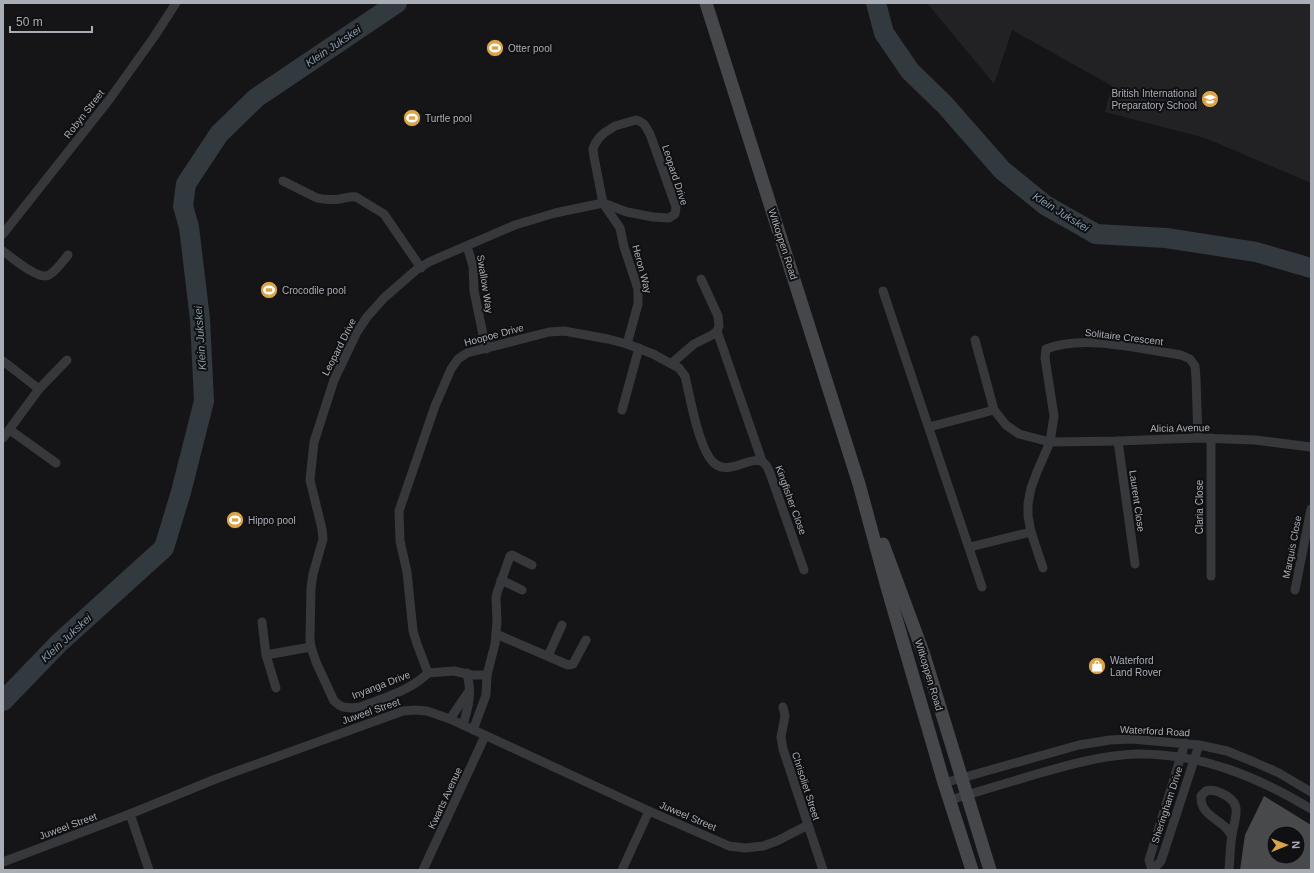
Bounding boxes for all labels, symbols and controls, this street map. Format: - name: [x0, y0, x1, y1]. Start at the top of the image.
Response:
- scale bar: [10, 8, 92, 34]
- text: 50 m: [16, 15, 43, 29]
- water label: Klein Jukskei: [303, 23, 363, 69]
- sports icon: Otter pool: [485, 38, 505, 58]
- place label: Otter pool: [508, 43, 552, 54]
- street label: Robyn Street: [62, 87, 106, 140]
- place label: British International Preparatory School: [1111, 88, 1197, 111]
- school or university icon: British International Preparatory School: [1200, 89, 1220, 109]
- sports icon: Turtle pool: [402, 108, 422, 128]
- place label: Turtle pool: [425, 113, 472, 124]
- street label: Leopard Drive: [660, 143, 690, 207]
- water label: Klein Jukskei: [1031, 190, 1092, 234]
- street label: Witkoppen Road: [766, 207, 800, 281]
- street label: Heron Way: [630, 244, 654, 294]
- street label: Swallow Way: [475, 254, 495, 314]
- sports icon: Crocodile pool: [259, 280, 279, 300]
- place label: Crocodile pool: [282, 285, 346, 296]
- water label: Klein Jukskei: [192, 305, 208, 370]
- street label: Leopard Drive: [320, 316, 358, 377]
- street label: Hoopoe Drive: [463, 322, 525, 348]
- street label: Solitaire Crescent: [1084, 327, 1164, 347]
- street label: Alicia Avenue: [1150, 422, 1210, 434]
- street label: Kingfisher Close: [773, 464, 809, 537]
- street label: Laurent Close: [1127, 469, 1147, 533]
- street label: Claria Close: [1194, 479, 1205, 534]
- sports icon: Hippo pool: [225, 510, 245, 530]
- street label: Marquis Close: [1281, 514, 1304, 579]
- place label: Hippo pool: [248, 515, 296, 526]
- water label: Klein Jukskei: [38, 611, 94, 664]
- street label: Witkoppen Road: [913, 638, 945, 712]
- place label: Waterford Land Rover: [1110, 655, 1162, 678]
- shop icon: Waterford Land Rover: [1087, 656, 1107, 676]
- street label: Inyanga Drive: [350, 669, 412, 701]
- street label: Juweel Street: [341, 696, 402, 726]
- street label: Waterford Road: [1120, 724, 1190, 738]
- street label: Chrisoliet Street: [790, 750, 822, 822]
- street label: Kwarts Avenue: [426, 765, 464, 830]
- street label: Sheringham Drive: [1149, 765, 1185, 845]
- street label: Juweel Street: [658, 799, 718, 833]
- street label: Juweel Street: [38, 810, 99, 842]
- north arrow: [1266, 825, 1306, 865]
- text: N: [1290, 841, 1302, 849]

